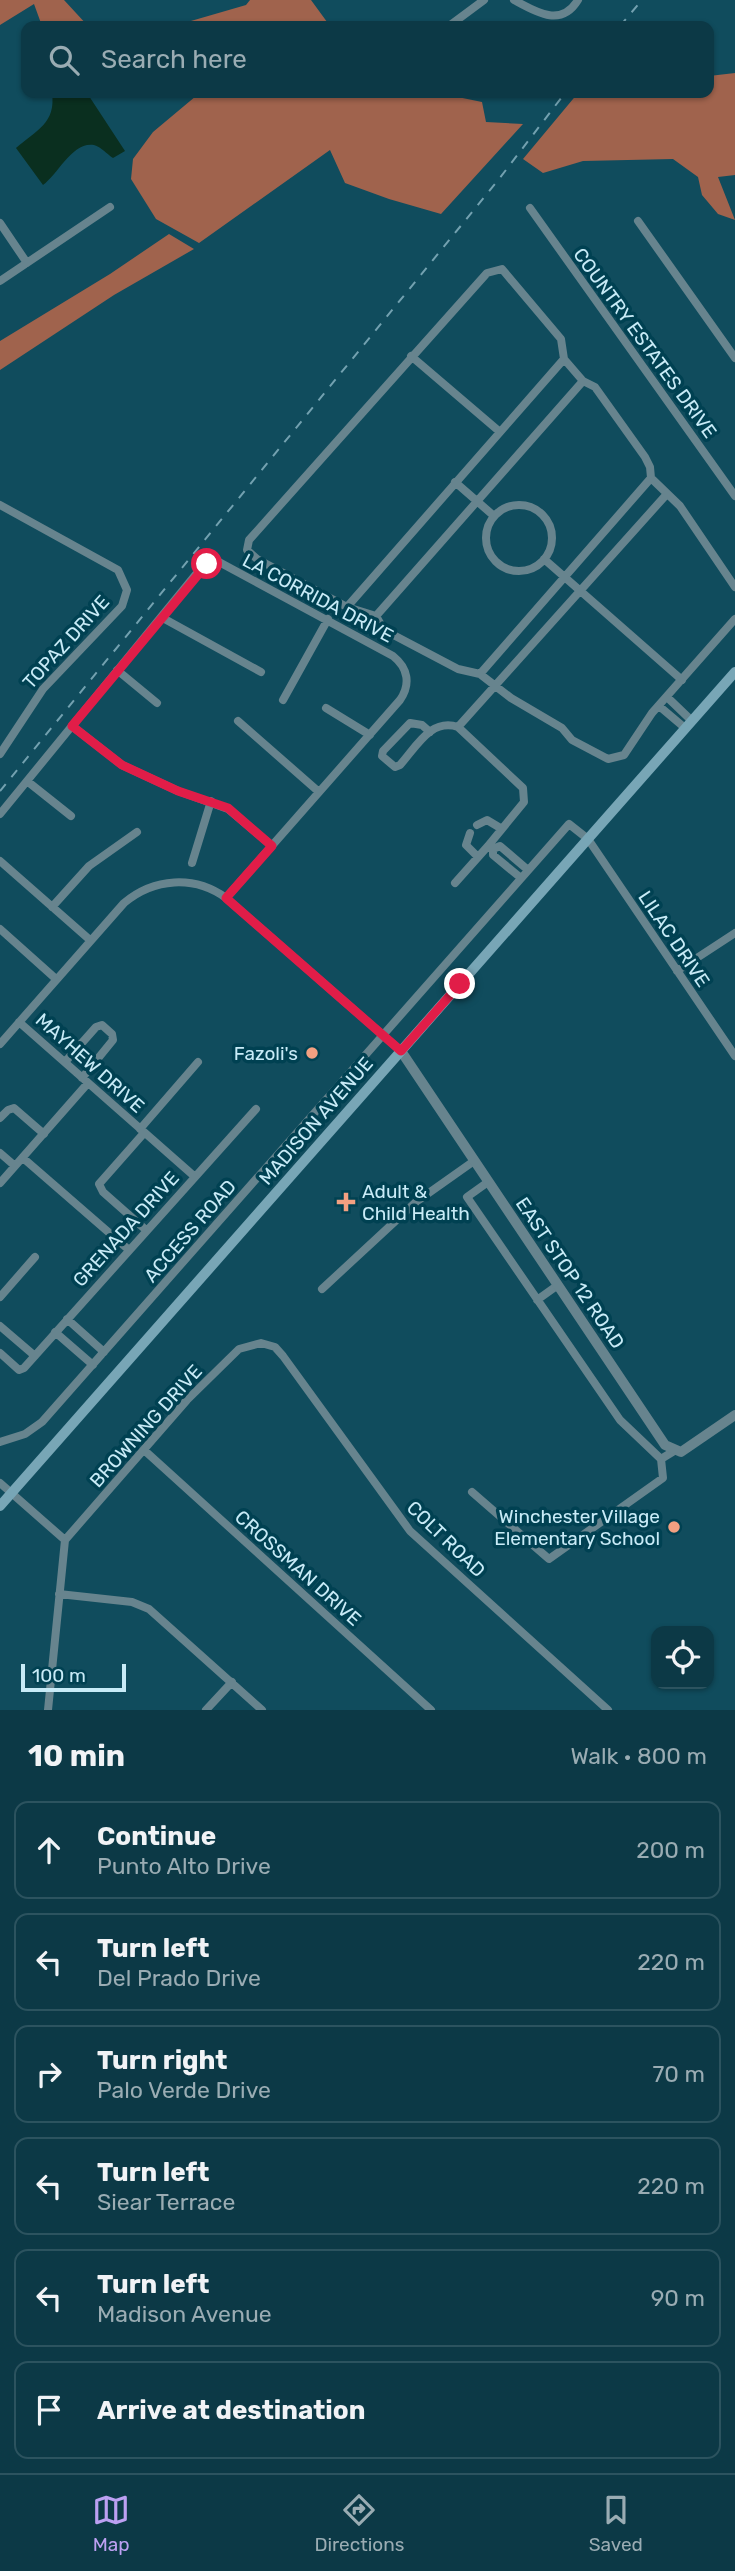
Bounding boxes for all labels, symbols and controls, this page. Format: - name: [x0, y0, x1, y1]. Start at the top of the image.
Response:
- search box: [21, 21, 714, 98]
- icon: search: [45, 41, 83, 79]
- text: Search here: [101, 44, 247, 75]
- street label: COUNTRY ESTATES DRIVE: [568, 244, 722, 442]
- route start: [191, 548, 222, 579]
- street label: LA CORRIDA DRIVE: [239, 549, 397, 647]
- street label: TOPAZ DRIVE: [18, 590, 114, 694]
- street label: LILAC DRIVE: [633, 887, 715, 991]
- route end: [444, 968, 475, 999]
- street label: MAYHEW DRIVE: [31, 1008, 149, 1118]
- place label: Fazoli's: [234, 1042, 298, 1065]
- marker: Fazoli's: [304, 1045, 320, 1061]
- street label: MADISON AVENUE: [254, 1052, 378, 1190]
- street label: GRENADA DRIVE: [68, 1167, 184, 1291]
- street label: ACCESS ROAD: [139, 1175, 241, 1287]
- place label: Adult & Child Health: [362, 1180, 470, 1225]
- marker: Adult & Child Health: [336, 1192, 356, 1212]
- street label: EAST STOP 12 ROAD: [511, 1193, 629, 1353]
- street label: BROWNING DRIVE: [85, 1360, 207, 1492]
- street label: COLT ROAD: [402, 1496, 490, 1582]
- street label: CROSSMAN DRIVE: [230, 1505, 366, 1631]
- place label: Winchester Village Elementary School: [494, 1505, 660, 1550]
- marker: Winchester Village Elementary School: [666, 1519, 682, 1535]
- map controls: [651, 1626, 714, 1689]
- button: locate: [651, 1626, 714, 1689]
- scale bar: [21, 1661, 126, 1693]
- text: 100 m: [32, 1664, 86, 1687]
- text: 10 min: [28, 1738, 125, 1774]
- text: Walk · 800 m: [570, 1742, 707, 1770]
- text: Continue: [97, 1821, 216, 1852]
- icon: ahead: [30, 1831, 68, 1869]
- text: 200 m: [636, 1836, 705, 1864]
- text: Punto Alto Drive: [97, 1852, 271, 1880]
- text: Turn left: [97, 1933, 209, 1964]
- icon: left: [30, 1943, 68, 1981]
- text: 220 m: [637, 1948, 705, 1976]
- text: Del Prado Drive: [97, 1964, 261, 1992]
- text: Turn right: [97, 2045, 227, 2076]
- icon: right: [30, 2055, 68, 2093]
- text: 70 m: [653, 2060, 705, 2088]
- text: Palo Verde Drive: [97, 2076, 271, 2104]
- text: Turn left: [97, 2157, 209, 2188]
- icon: left: [30, 2167, 68, 2205]
- text: 220 m: [637, 2172, 705, 2200]
- text: Siear Terrace: [97, 2188, 235, 2216]
- text: Turn left: [97, 2269, 209, 2300]
- icon: left: [30, 2279, 68, 2317]
- text: 90 m: [651, 2284, 705, 2312]
- text: Madison Avenue: [97, 2300, 272, 2328]
- icon: arrive: [30, 2391, 68, 2429]
- text: Arrive at destination: [97, 2395, 365, 2426]
- tab: Map: [92, 2491, 130, 2556]
- tab: Directions: [314, 2491, 404, 2556]
- tab: Saved: [589, 2491, 643, 2556]

